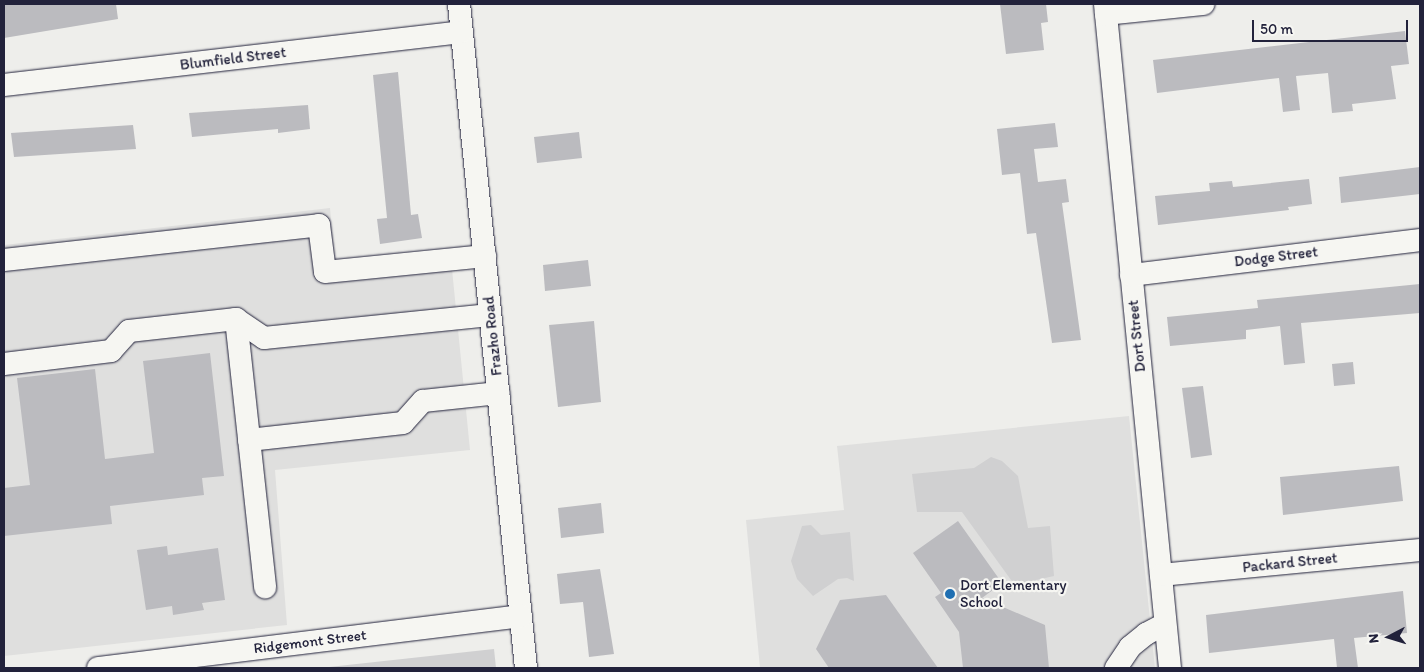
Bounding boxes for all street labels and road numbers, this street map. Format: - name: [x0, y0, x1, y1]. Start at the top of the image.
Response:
- street label: Blumfield Street: [179, 44, 287, 74]
- street label: Dodge Street: [1233, 243, 1319, 271]
- street label: Frazho Road: [480, 296, 506, 376]
- street label: Dort Street: [1124, 299, 1150, 373]
- street label: Packard Street: [1242, 549, 1338, 577]
- street label: Ridgemont Street: [253, 626, 367, 658]

